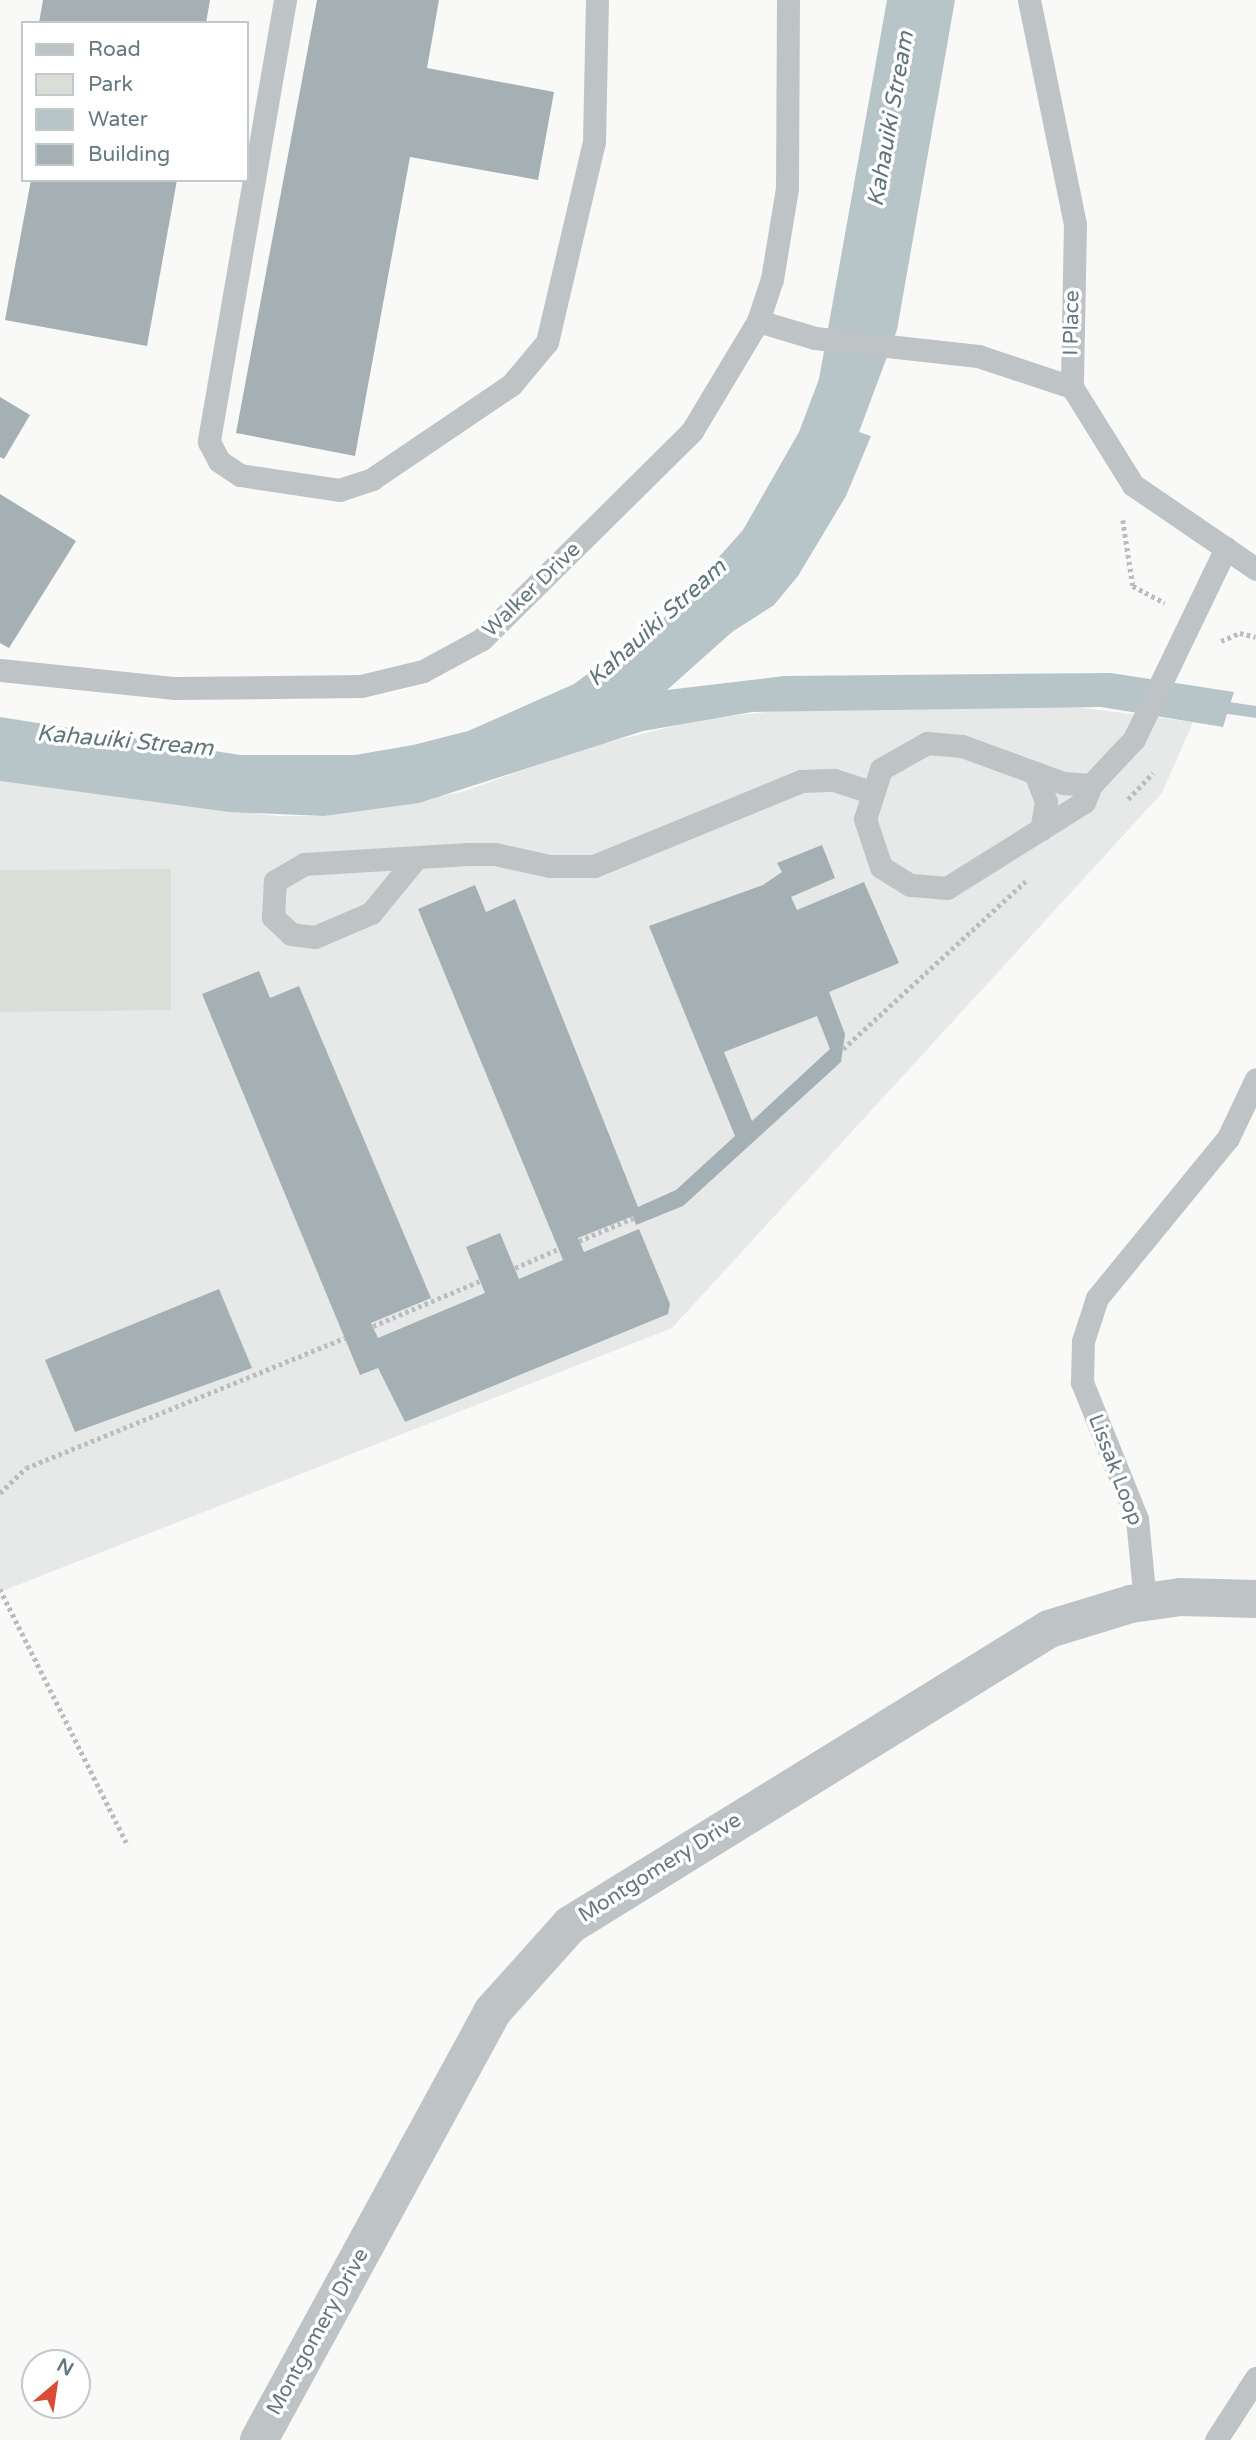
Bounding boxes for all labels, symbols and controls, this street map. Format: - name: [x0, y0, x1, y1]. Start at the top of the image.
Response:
- legend: [21, 21, 248, 182]
- water label: Kahauiki Stream: [862, 29, 920, 209]
- text: Road: [88, 37, 141, 62]
- text: Park: [88, 72, 133, 97]
- text: Water: [88, 107, 148, 132]
- text: Building: [88, 142, 170, 167]
- street label: I Place: [1059, 290, 1085, 356]
- street label: Walker Drive: [478, 537, 586, 643]
- water label: Kahauiki Stream: [582, 553, 732, 693]
- water label: Kahauiki Stream: [36, 720, 214, 762]
- street label: Lissak Loop: [1082, 1411, 1148, 1529]
- street label: Montgomery Drive: [574, 1808, 746, 1928]
- street label: Montgomery Drive: [262, 2244, 374, 2420]
- north arrow: [21, 2349, 91, 2419]
- text: N: [53, 2354, 77, 2381]

